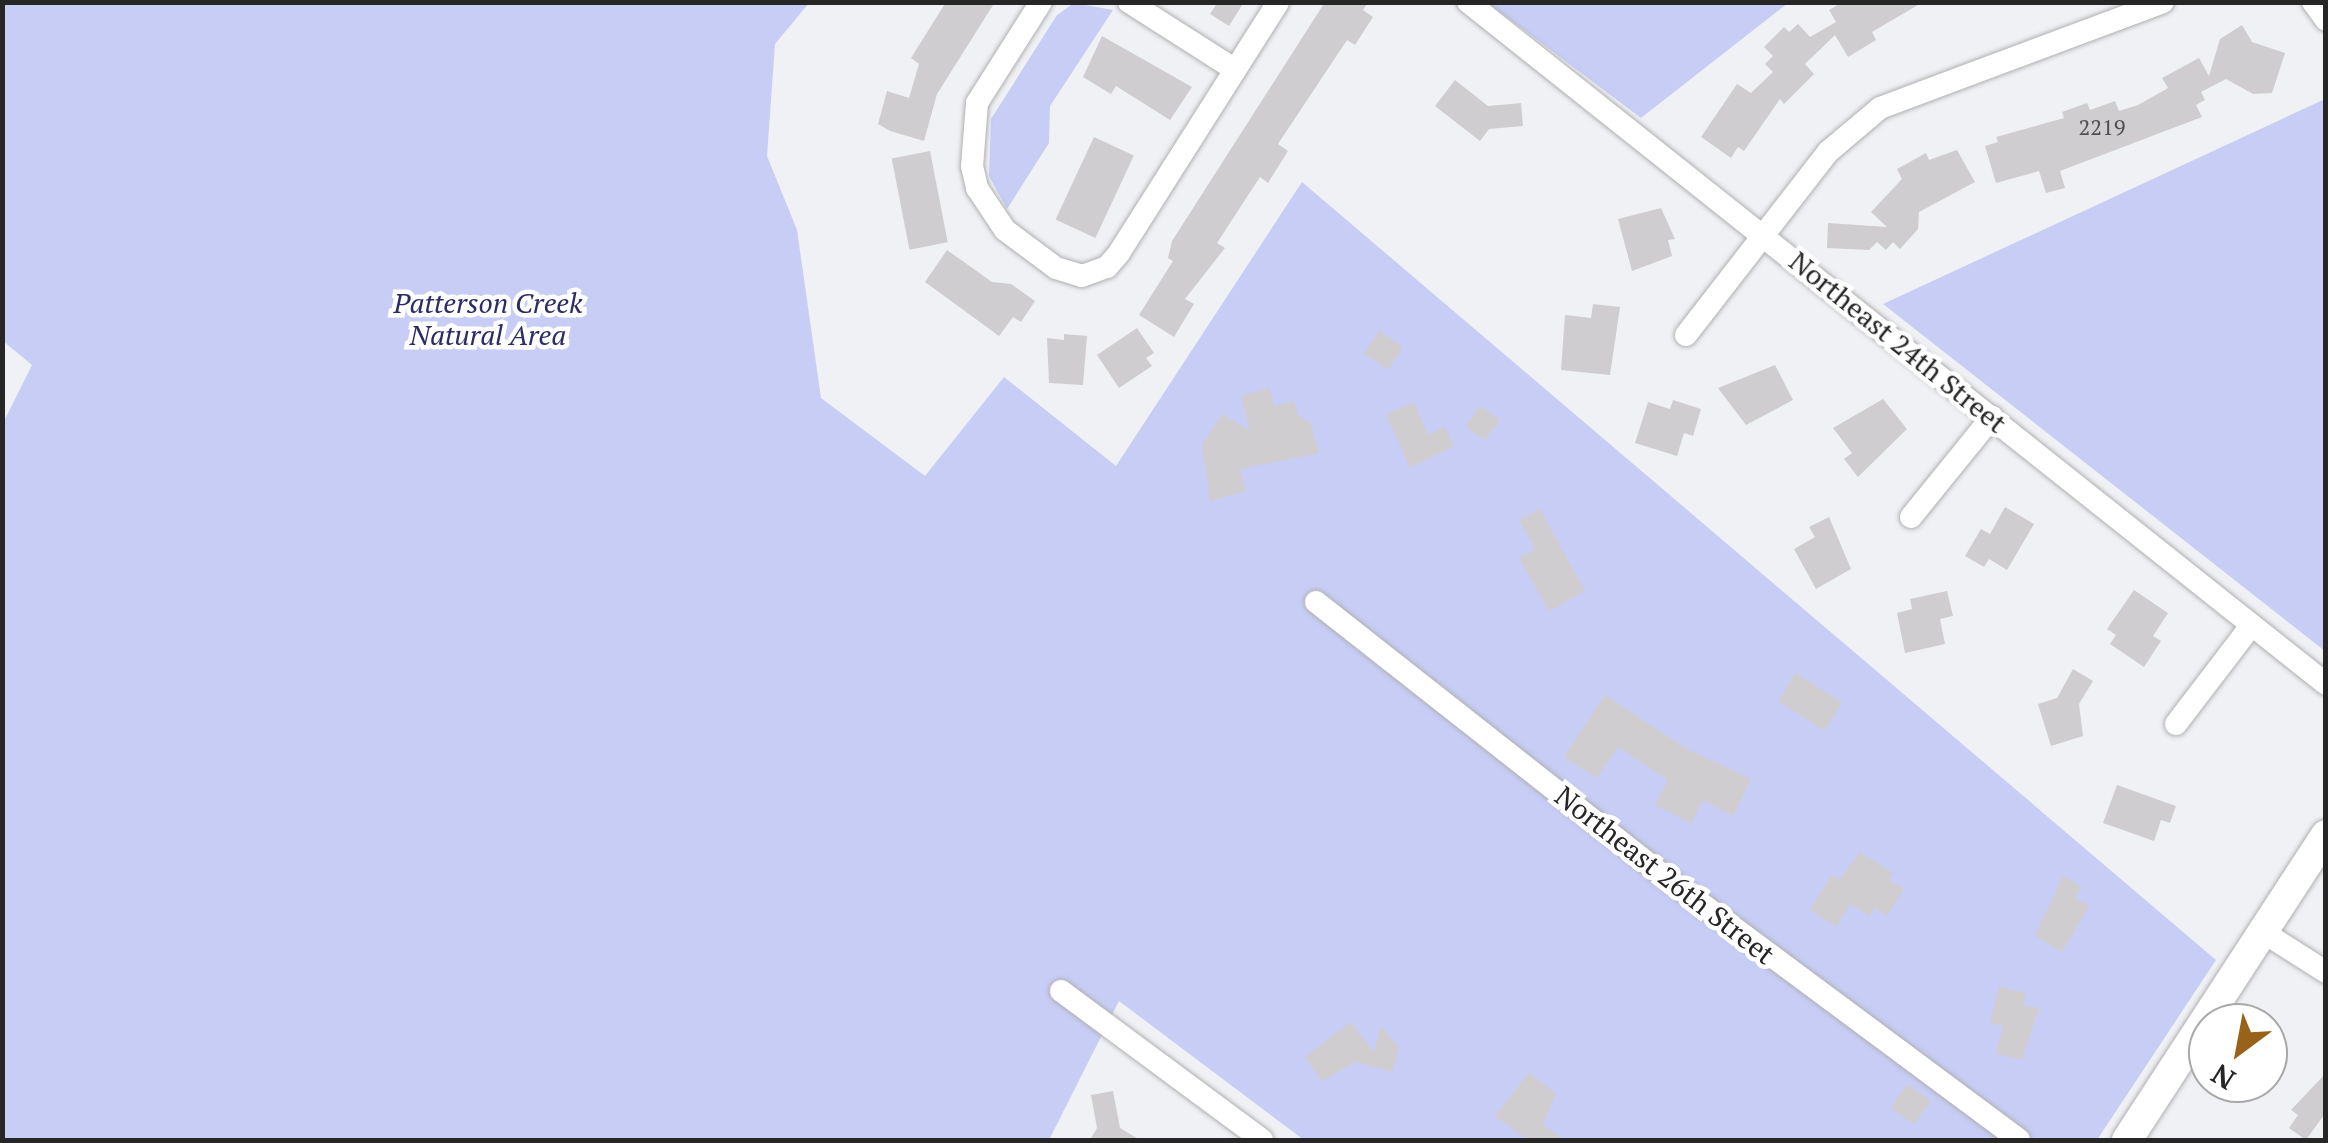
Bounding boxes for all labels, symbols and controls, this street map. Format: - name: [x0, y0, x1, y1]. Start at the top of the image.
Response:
- house number: 2219: [2079, 114, 2125, 140]
- street label: Northeast 24th Street: [1783, 244, 2013, 440]
- park label: Patterson Creek Natural Area: [393, 286, 583, 352]
- street label: Northeast 26th Street: [1549, 779, 1781, 971]
- north arrow: [2188, 1003, 2288, 1103]
- text: N: [2204, 1056, 2242, 1098]

